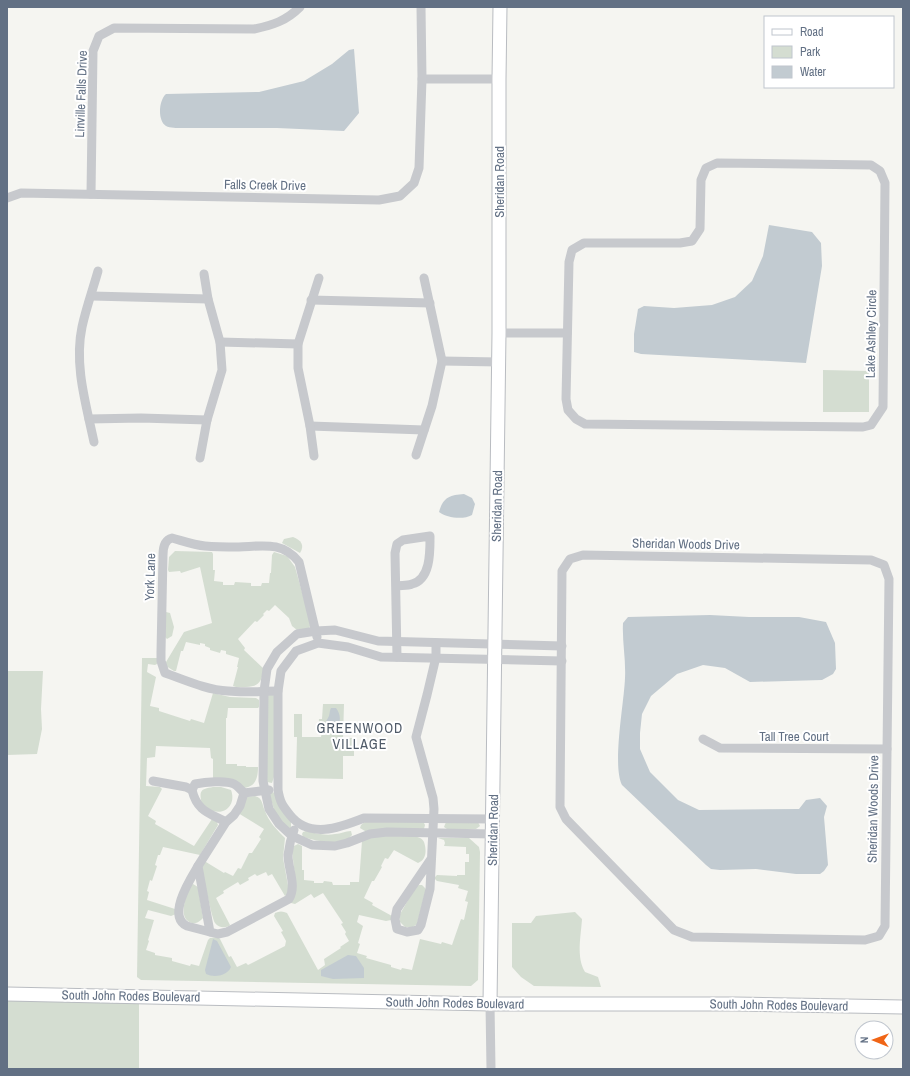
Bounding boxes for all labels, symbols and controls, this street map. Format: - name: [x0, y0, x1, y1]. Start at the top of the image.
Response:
- legend: [764, 16, 894, 88]
- text: Road: [800, 24, 824, 40]
- text: Park: [800, 44, 820, 60]
- street label: Linville Falls Drive: [71, 50, 91, 138]
- text: Water: [800, 64, 827, 80]
- street label: Sheridan Road: [491, 146, 508, 218]
- street label: Falls Creek Drive: [224, 176, 306, 194]
- street label: Lake Ashley Circle: [862, 290, 880, 378]
- street label: Sheridan Road: [488, 470, 506, 542]
- street label: Sheridan Woods Drive: [632, 535, 740, 553]
- street label: York Lane: [141, 553, 159, 601]
- district label: GREENWOOD VILLAGE: [317, 719, 403, 753]
- street label: Tall Tree Court: [759, 728, 829, 745]
- street label: Sheridan Woods Drive: [864, 755, 882, 863]
- street label: Sheridan Road: [484, 794, 502, 866]
- street label: South John Rodes Boulevard: [62, 986, 201, 1006]
- street label: South John Rodes Boulevard: [386, 993, 525, 1013]
- street label: South John Rodes Boulevard: [710, 995, 849, 1015]
- north arrow: [854, 1020, 894, 1060]
- text: N: [857, 1036, 871, 1043]

